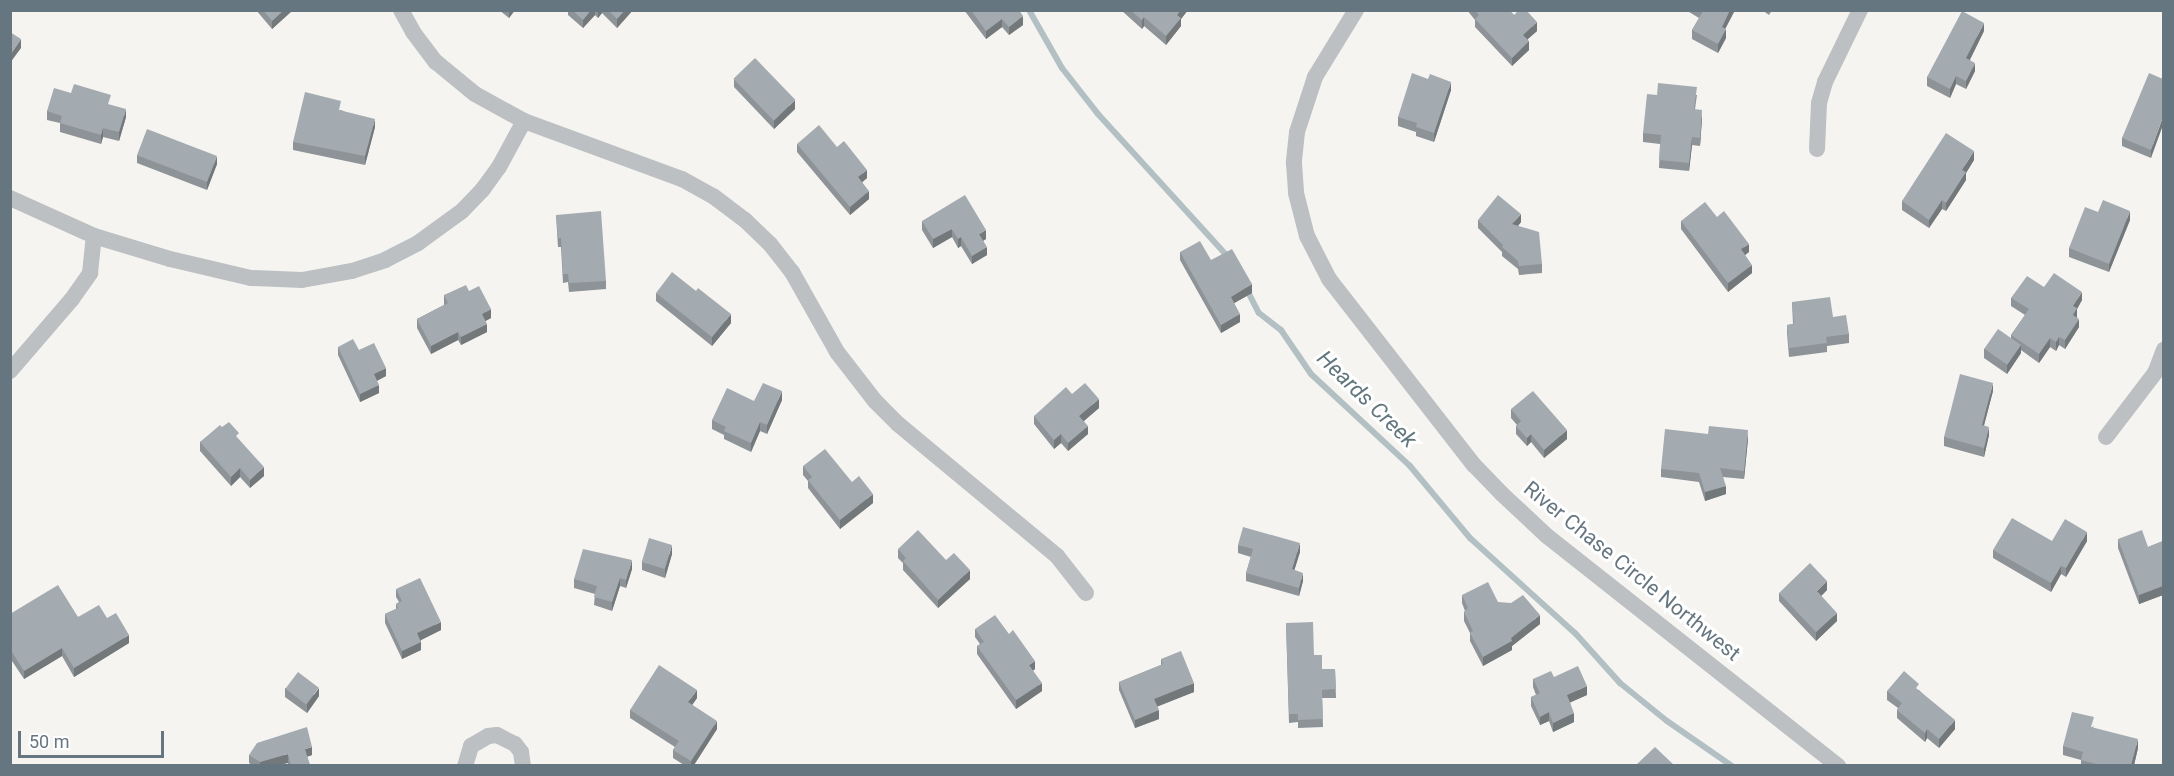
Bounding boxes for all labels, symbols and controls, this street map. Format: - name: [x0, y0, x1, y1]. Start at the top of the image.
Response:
- water label: Heards Creek: [1312, 345, 1422, 453]
- street label: River Chase Circle Northwest: [1519, 476, 1745, 666]
- scale bar: [21, 719, 166, 757]
- text: 50 m: [29, 731, 69, 752]

